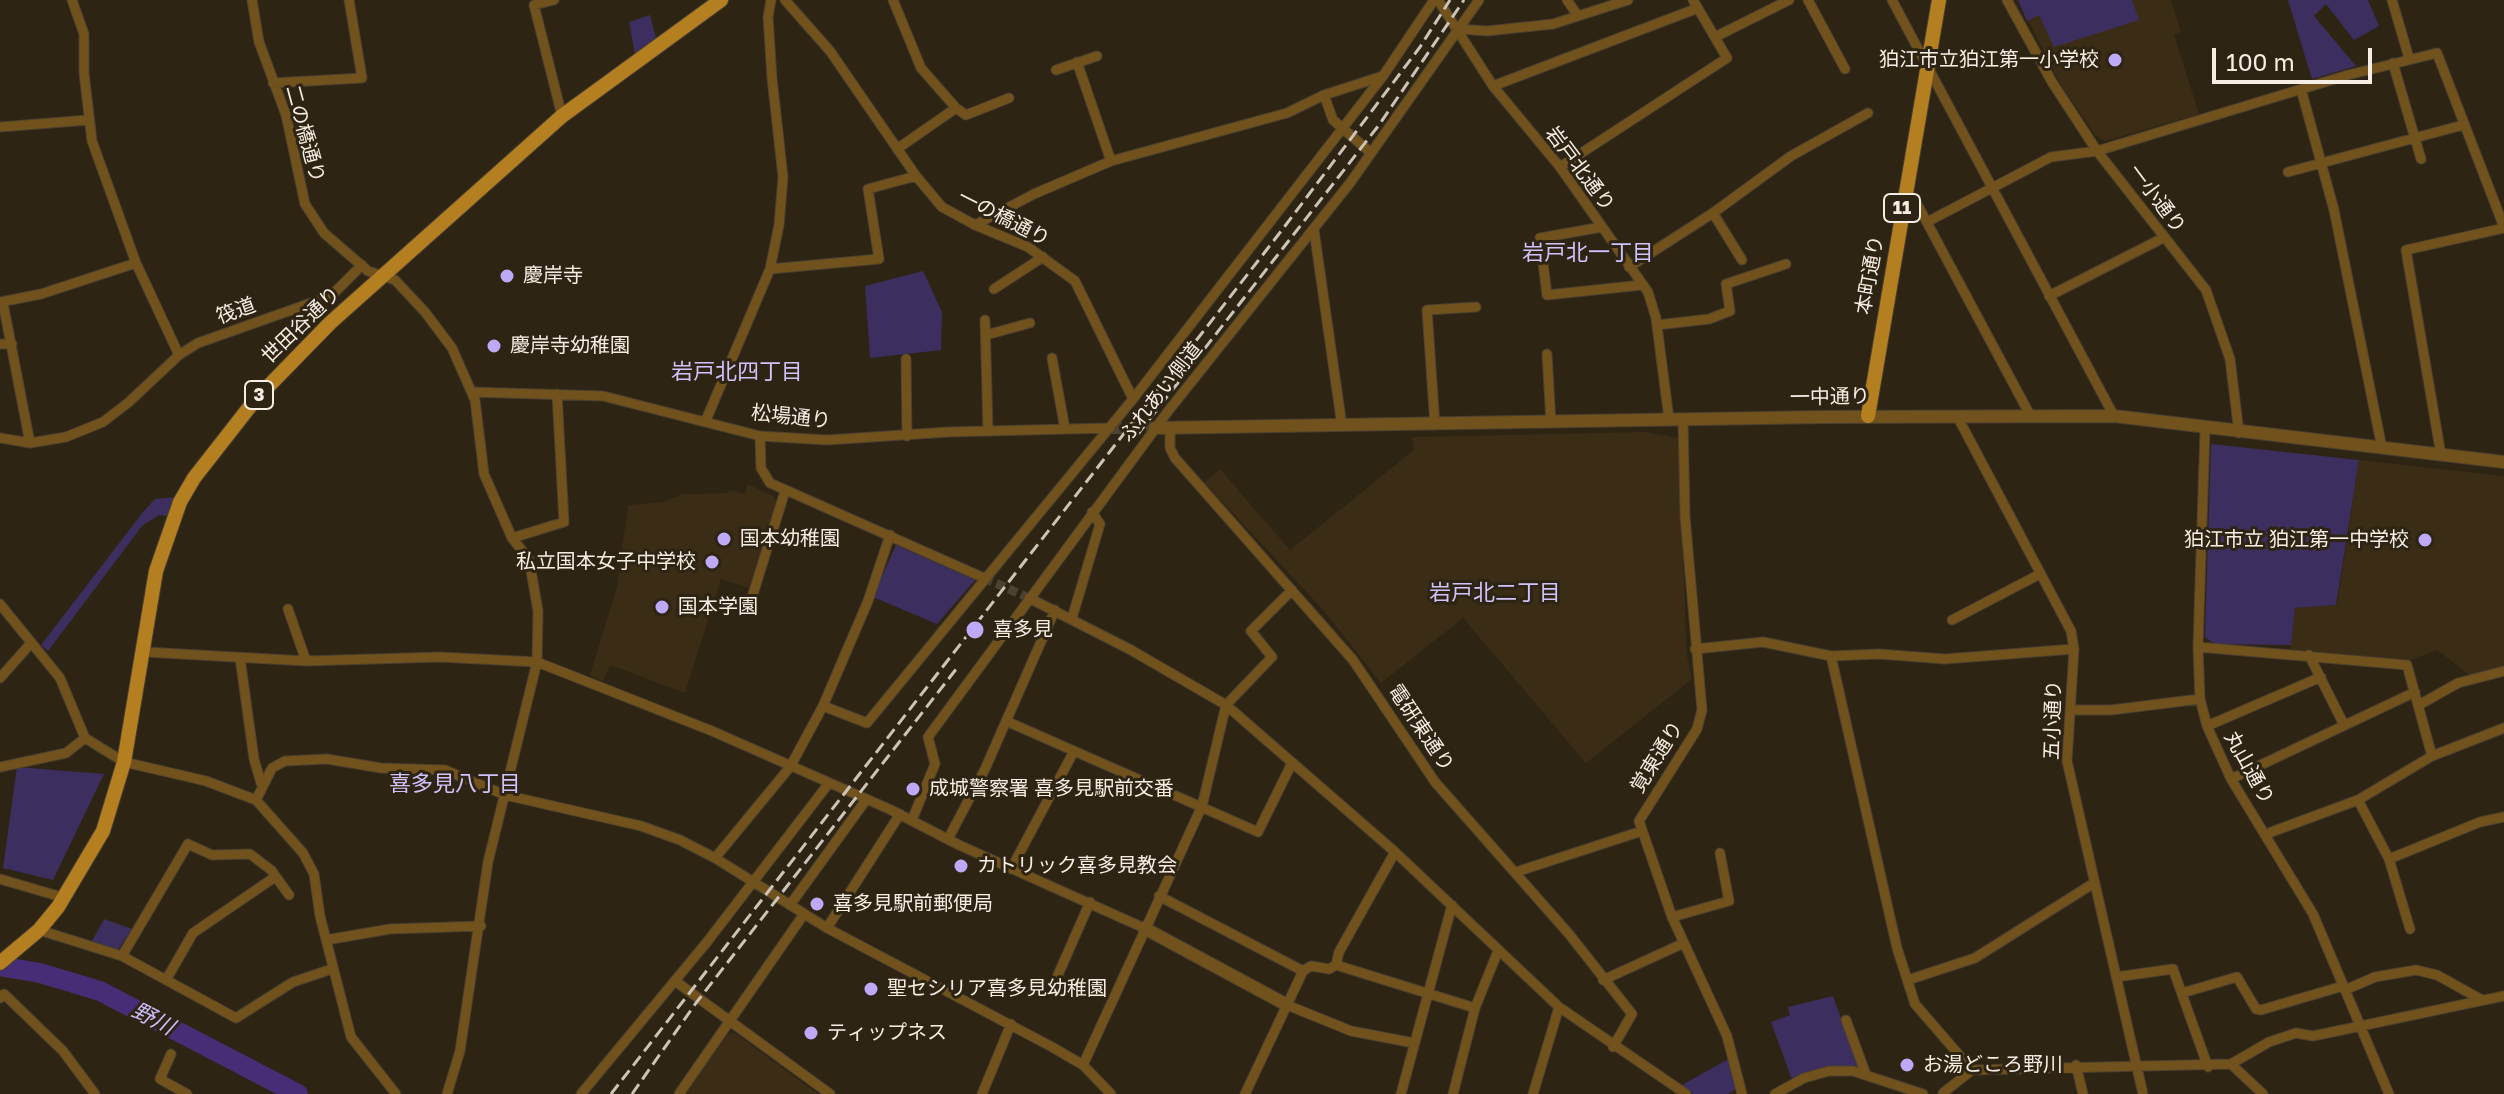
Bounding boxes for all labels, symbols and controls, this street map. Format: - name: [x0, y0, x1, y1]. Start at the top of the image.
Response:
- scale bar: [2216, 32, 2376, 82]
- text: 100 m: [2226, 47, 2295, 76]
- place label: 狛江市立狛江第一小学校: [1879, 48, 2099, 72]
- marker: 狛江市立狛江第一小学校: [2106, 51, 2124, 69]
- street label: 二の橋通り: [280, 83, 330, 185]
- street label: 岩戸北通り: [1540, 122, 1620, 216]
- street label: 一小通り: [2123, 160, 2191, 238]
- street label: 一の橋通り: [954, 185, 1054, 251]
- road number: 11: [1884, 194, 1920, 222]
- street label: 本町通り: [1851, 234, 1889, 316]
- district label: 岩戸北一丁目: [1522, 240, 1654, 266]
- place label: 慶岸寺: [523, 264, 583, 288]
- marker: 慶岸寺: [498, 267, 516, 285]
- street label: 世田谷通り: [257, 282, 345, 368]
- street label: 筏道: [213, 293, 259, 329]
- place label: 慶岸寺幼稚園: [510, 334, 630, 358]
- marker: 慶岸寺幼稚園: [485, 337, 503, 355]
- street label: ふれあい側道: [1115, 337, 1207, 447]
- district label: 岩戸北四丁目: [671, 359, 803, 385]
- road number: 3: [245, 381, 273, 409]
- street label: 一中通り: [1790, 384, 1870, 410]
- street label: 松場通り: [750, 401, 832, 433]
- place label: 国本幼稚園: [740, 527, 840, 551]
- place label: 狛江市立 狛江第一中学校: [2184, 528, 2409, 552]
- marker: 国本幼稚園: [715, 530, 733, 548]
- marker: 狛江市立 狛江第一中学校: [2416, 531, 2434, 549]
- place label: 私立国本女子中学校: [516, 550, 696, 574]
- marker: 私立国本女子中学校: [703, 553, 721, 571]
- district label: 岩戸北二丁目: [1429, 580, 1561, 606]
- place label: 国本学園: [678, 595, 758, 619]
- marker: 国本学園: [653, 598, 671, 616]
- place label: 喜多見: [993, 618, 1053, 642]
- marker: 喜多見: [964, 619, 986, 641]
- street label: 電研東通り: [1383, 680, 1459, 776]
- street label: 五小通り: [2040, 680, 2066, 760]
- street label: 覚東通り: [1626, 717, 1688, 797]
- street label: 丸山通り: [2219, 727, 2279, 809]
- district label: 喜多見八丁目: [389, 771, 521, 797]
- place label: 成城警察署 喜多見駅前交番: [929, 777, 1174, 801]
- marker: 成城警察署 喜多見駅前交番: [904, 780, 922, 798]
- place label: カトリック喜多見教会: [977, 854, 1177, 878]
- marker: カトリック喜多見教会: [952, 857, 970, 875]
- place label: 喜多見駅前郵便局: [833, 892, 993, 916]
- marker: 喜多見駅前郵便局: [808, 895, 826, 913]
- place label: 聖セシリア喜多見幼稚園: [887, 977, 1107, 1001]
- marker: 聖セシリア喜多見幼稚園: [862, 980, 880, 998]
- water label: 野川: [127, 997, 179, 1041]
- place label: ティップネス: [827, 1021, 947, 1045]
- marker: ティップネス: [802, 1024, 820, 1042]
- place label: お湯どころ野川: [1923, 1053, 2063, 1077]
- marker: お湯どころ野川: [1898, 1056, 1916, 1074]

